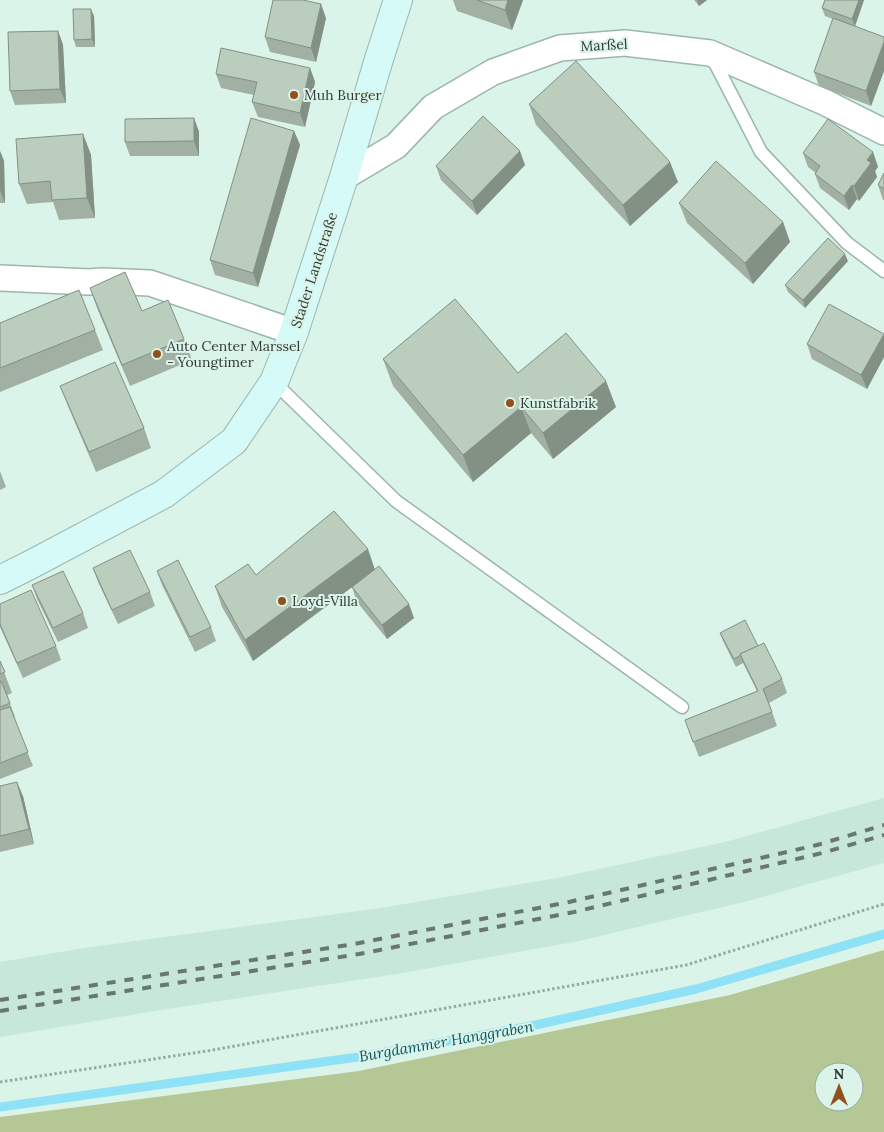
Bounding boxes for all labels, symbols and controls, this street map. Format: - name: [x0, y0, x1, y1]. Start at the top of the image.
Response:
- street label: Marßel: [580, 35, 628, 55]
- place label: Muh Burger: [304, 86, 382, 104]
- marker: Muh Burger: [288, 89, 300, 101]
- street label: Stader Landstraße: [287, 209, 341, 330]
- place label: Auto Center Marssel - Youngtimer: [166, 337, 301, 371]
- marker: Auto Center Marssel - Youngtimer: [151, 348, 163, 360]
- place label: Kunstfabrik: [520, 394, 596, 412]
- marker: Kunstfabrik: [504, 397, 516, 409]
- place label: Loyd-Villa: [292, 592, 358, 610]
- marker: Loyd-Villa: [276, 595, 288, 607]
- water label: Burgdammer Hanggraben: [357, 1016, 535, 1066]
- north arrow: [814, 1062, 864, 1112]
- text: N: [834, 1065, 845, 1083]

